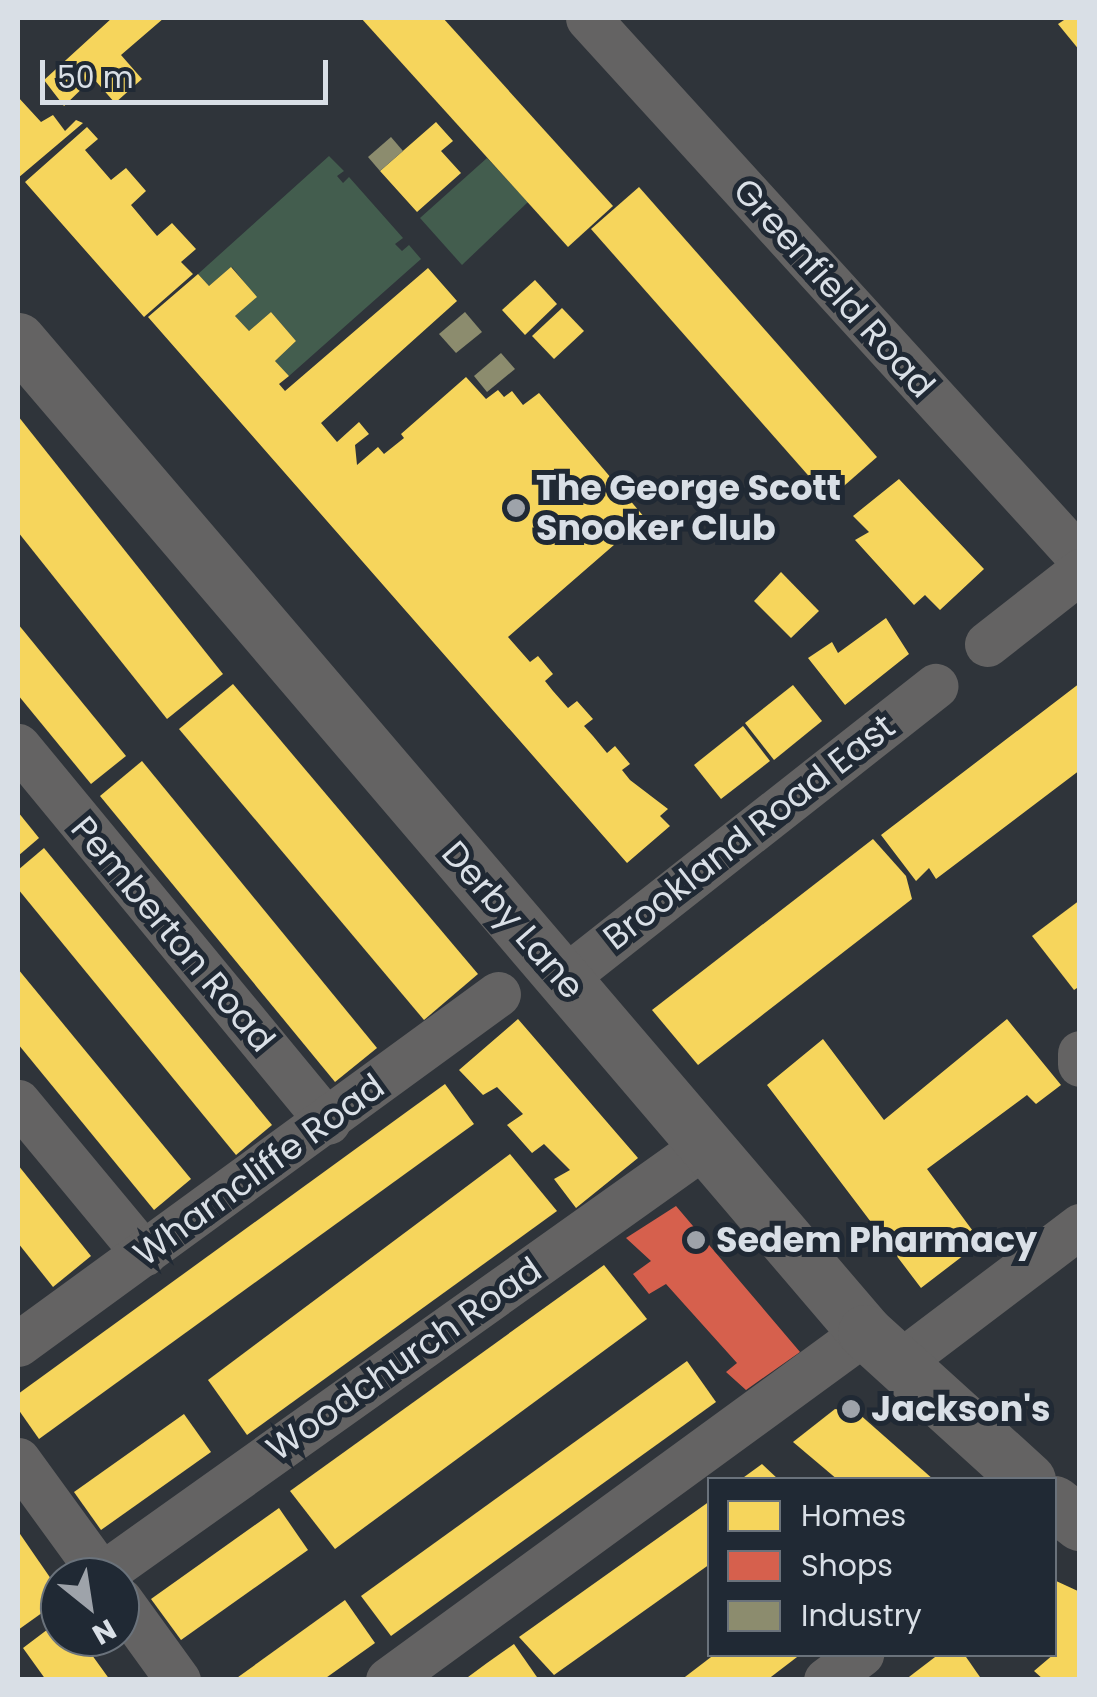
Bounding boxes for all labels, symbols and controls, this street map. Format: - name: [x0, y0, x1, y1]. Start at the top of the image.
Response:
- scale bar: [45, 40, 332, 102]
- text: 50 m: [57, 56, 134, 99]
- street label: Greenfield Road: [725, 170, 943, 406]
- place label: The George Scott Snooker Club: [536, 467, 841, 549]
- marker: The George Scott Snooker Club: [505, 497, 527, 519]
- street label: Brookland Road East: [595, 705, 903, 959]
- street label: Pemberton Road: [62, 808, 284, 1060]
- street label: Derby Lane: [433, 833, 593, 1007]
- street label: Wharncliffe Road: [126, 1065, 392, 1275]
- place label: Sedem Pharmacy: [716, 1219, 1037, 1261]
- marker: Sedem Pharmacy: [685, 1229, 707, 1251]
- street label: Woodchurch Road: [259, 1248, 549, 1470]
- place label: Jackson's: [871, 1388, 1050, 1430]
- marker: Jackson's: [840, 1398, 862, 1420]
- legend: [707, 1477, 1057, 1657]
- text: Homes: [801, 1494, 906, 1537]
- text: Shops: [801, 1544, 893, 1587]
- north arrow: [40, 1557, 140, 1657]
- text: Industry: [801, 1594, 922, 1637]
- text: N: [85, 1610, 123, 1654]

